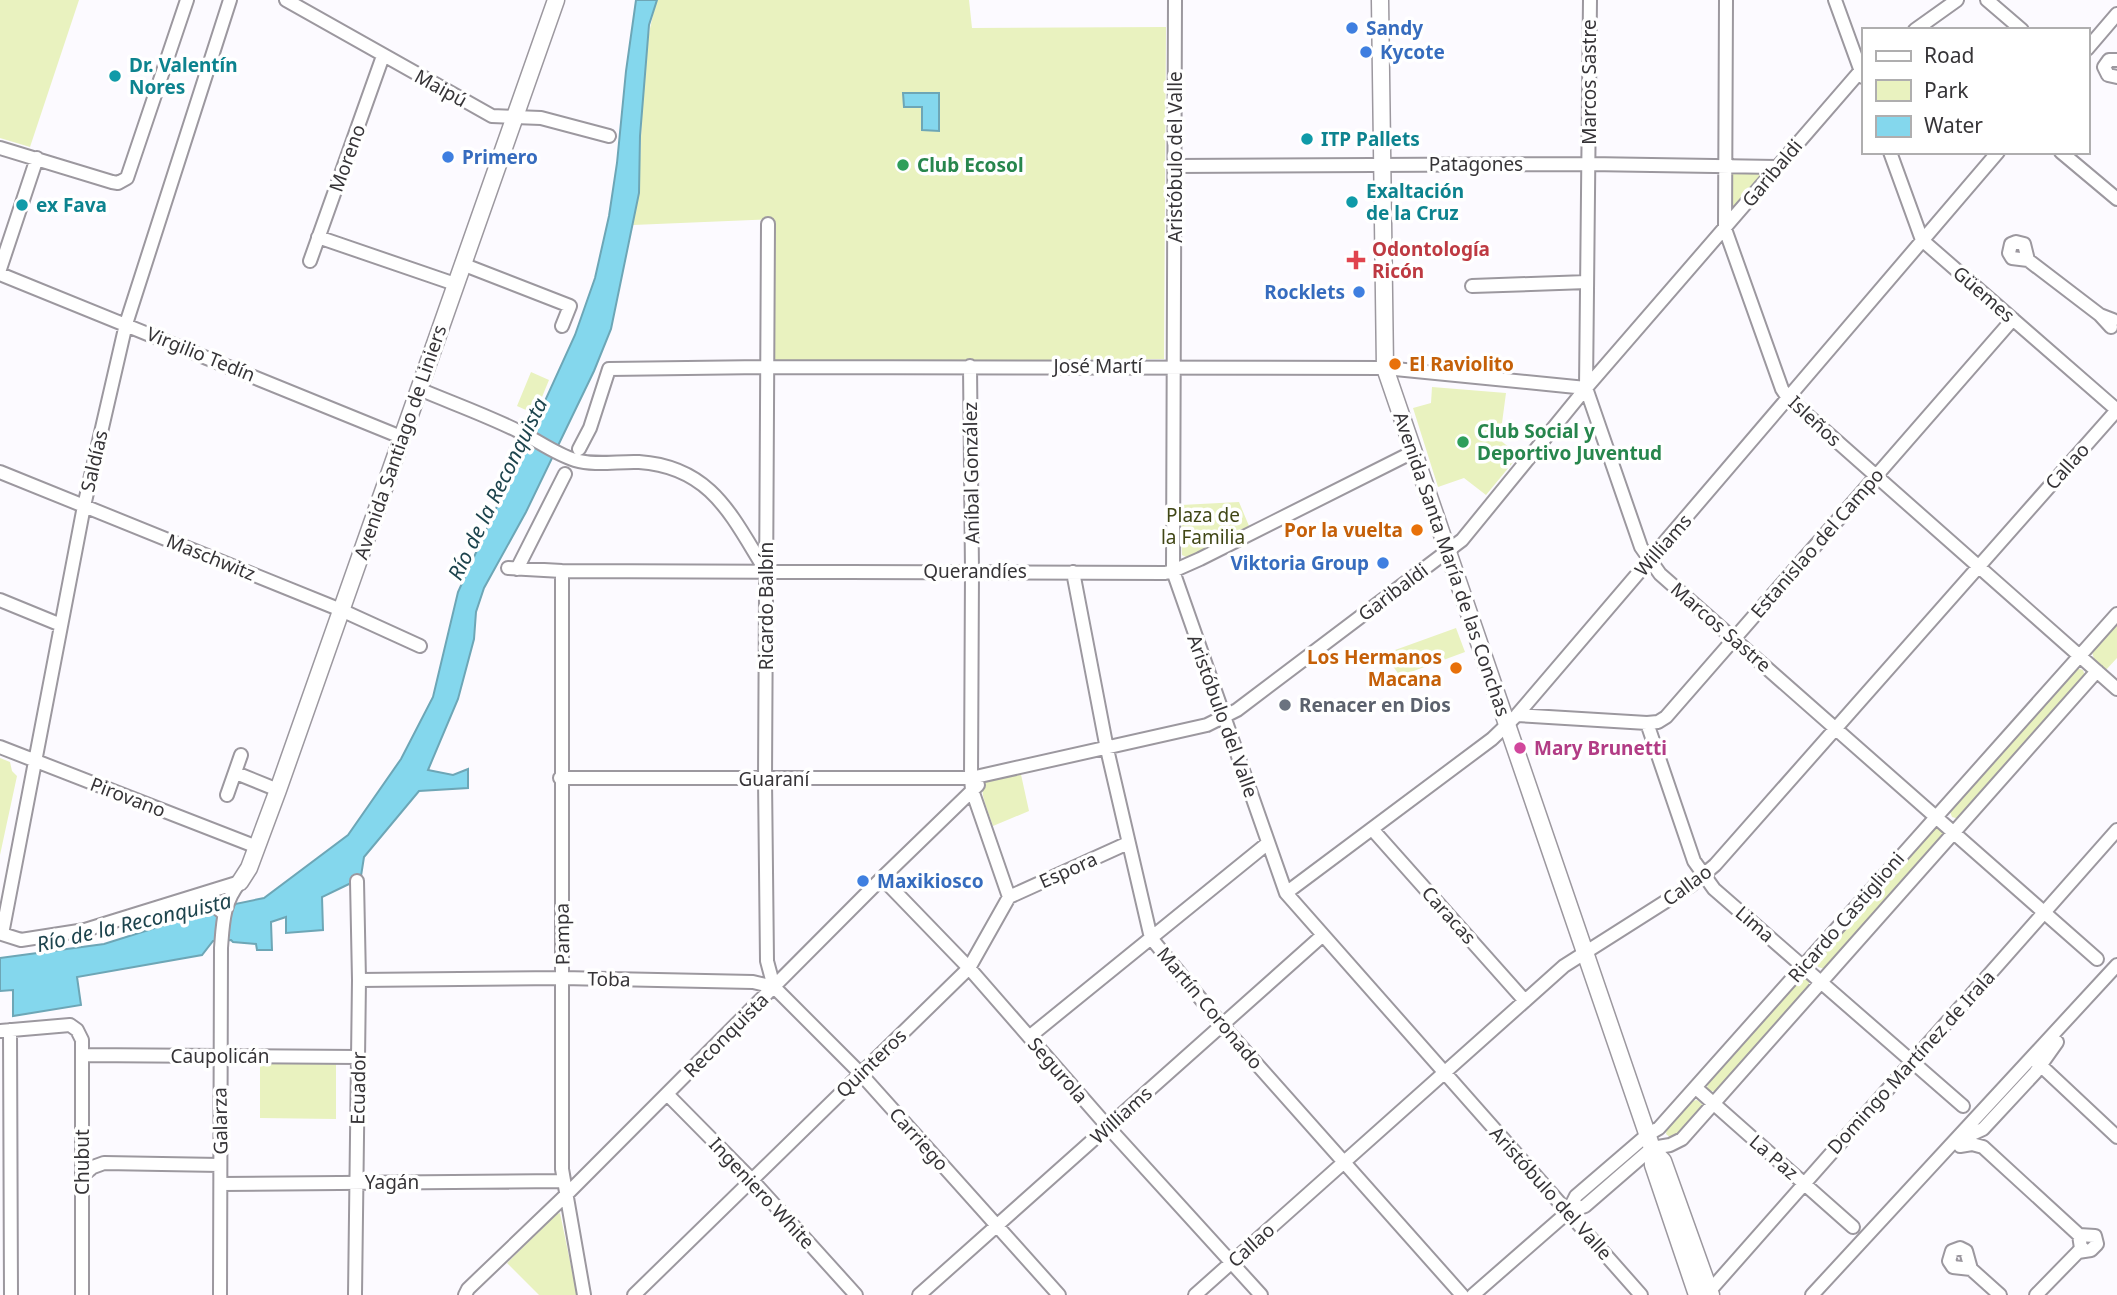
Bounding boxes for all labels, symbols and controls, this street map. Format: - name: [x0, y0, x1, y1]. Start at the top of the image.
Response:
- place label: Sandy: [1366, 15, 1423, 41]
- street label: Marcos Sastre: [1576, 19, 1602, 145]
- marker: Sandy: [1344, 20, 1360, 36]
- legend: [1862, 28, 2089, 154]
- place label: Kycote: [1380, 39, 1445, 65]
- text: Road: [1924, 41, 1974, 69]
- marker: Kycote: [1358, 44, 1374, 60]
- place label: Dr. Valentín Nores: [129, 52, 238, 100]
- street label: Maipú: [410, 63, 472, 113]
- marker: Dr. Valentín Nores: [107, 68, 123, 84]
- street label: Aristóbulo del Valle: [1162, 71, 1188, 243]
- text: Park: [1924, 76, 1969, 104]
- text: Water: [1924, 111, 1983, 139]
- street label: Moreno: [323, 121, 371, 195]
- place label: ITP Pallets: [1321, 126, 1420, 152]
- marker: ITP Pallets: [1299, 131, 1315, 147]
- street label: Garibaldi: [1736, 134, 1808, 212]
- place label: Primero: [462, 144, 538, 170]
- marker: Primero: [440, 149, 456, 165]
- street label: Patagones: [1429, 151, 1523, 177]
- place label: Club Ecosol: [917, 152, 1024, 178]
- marker: Club Ecosol: [895, 157, 911, 173]
- place label: Exaltación de la Cruz: [1366, 178, 1464, 226]
- place label: ex Fava: [36, 192, 107, 218]
- marker: Exaltación de la Cruz: [1344, 194, 1360, 210]
- marker: ex Fava: [14, 197, 30, 213]
- place label: Odontología Ricón: [1372, 236, 1490, 284]
- marker: Odontología Ricón: [1346, 250, 1366, 270]
- street label: Güemes: [1948, 260, 2020, 328]
- place label: Rocklets: [1264, 279, 1345, 305]
- marker: Rocklets: [1351, 284, 1367, 300]
- street label: Virgilio Tedín: [143, 320, 259, 388]
- street label: Avenida Santiago de Liniers: [348, 321, 452, 563]
- place label: El Raviolito: [1409, 351, 1514, 377]
- street label: José Martí: [1052, 353, 1144, 379]
- marker: El Raviolito: [1387, 356, 1403, 372]
- street label: Isleños: [1783, 390, 1847, 452]
- water label: Río de la Reconquista: [441, 393, 553, 584]
- street label: Aníbal González: [957, 402, 985, 544]
- street label: Avenida Santa María de las Conchas: [1387, 408, 1517, 720]
- place label: Club Social y Deportivo Juventud: [1477, 418, 1662, 466]
- street label: Saldías: [74, 428, 114, 494]
- marker: Club Social y Deportivo Juventud: [1455, 434, 1471, 450]
- street label: Callao: [2039, 437, 2095, 495]
- street label: Estanislao del Campo: [1745, 462, 1889, 624]
- park label: Plaza de la Familia: [1161, 502, 1245, 550]
- street label: Williams: [1629, 508, 1697, 582]
- place label: Por la vuelta: [1284, 517, 1403, 543]
- marker: Por la vuelta: [1409, 522, 1425, 538]
- street label: Maschwitz: [163, 527, 259, 587]
- street label: Ricardo Balbín: [753, 542, 779, 670]
- place label: Viktoria Group: [1230, 550, 1369, 576]
- marker: Viktoria Group: [1375, 555, 1391, 571]
- street label: Garibaldi: [1353, 557, 1433, 627]
- street label: Querandíes: [923, 558, 1027, 584]
- street label: Marcos Sastre: [1665, 576, 1777, 678]
- street label: Aristóbulo del Valle: [1181, 631, 1265, 801]
- place label: Los Hermanos Macana: [1307, 644, 1442, 692]
- marker: Los Hermanos Macana: [1448, 660, 1464, 676]
- place label: Renacer en Dios: [1299, 692, 1451, 718]
- marker: Renacer en Dios: [1277, 697, 1293, 713]
- place label: Mary Brunetti: [1534, 735, 1667, 761]
- marker: Mary Brunetti: [1512, 740, 1528, 756]
- street label: Guaraní: [738, 766, 811, 792]
- street label: Pirovano: [87, 771, 169, 823]
- street label: Espora: [1035, 846, 1101, 894]
- street label: Ricardo Castiglioni: [1782, 846, 1910, 988]
- street label: Callao: [1657, 858, 1717, 912]
- place label: Maxikiosco: [877, 868, 984, 894]
- marker: Maxikiosco: [855, 873, 871, 889]
- street label: Caracas: [1416, 880, 1482, 950]
- water label: Río de la Reconquista: [34, 886, 234, 958]
- street label: Lima: [1730, 900, 1780, 948]
- street label: Pampa: [548, 903, 576, 965]
- street label: Martín Coronado: [1151, 941, 1269, 1075]
- street label: Domingo Martínez de Irala: [1821, 964, 2001, 1160]
- street label: Toba: [587, 966, 631, 992]
- street label: Reconquista: [678, 987, 774, 1083]
- street label: Quinteros: [830, 1023, 912, 1103]
- street label: Segurola: [1022, 1032, 1094, 1108]
- street label: Caupolicán: [171, 1043, 269, 1069]
- street label: Ecuador: [344, 1051, 372, 1125]
- street label: Williams: [1085, 1080, 1157, 1150]
- street label: Galarza: [206, 1087, 234, 1155]
- street label: Carriego: [884, 1102, 954, 1176]
- street label: Aristóbulo del Valle: [1484, 1121, 1618, 1265]
- street label: Chubut: [69, 1129, 95, 1195]
- street label: La Paz: [1744, 1129, 1804, 1185]
- street label: Ingeniero White: [703, 1132, 821, 1254]
- street label: Yagán: [365, 1169, 419, 1195]
- street label: Callao: [1222, 1217, 1280, 1273]

